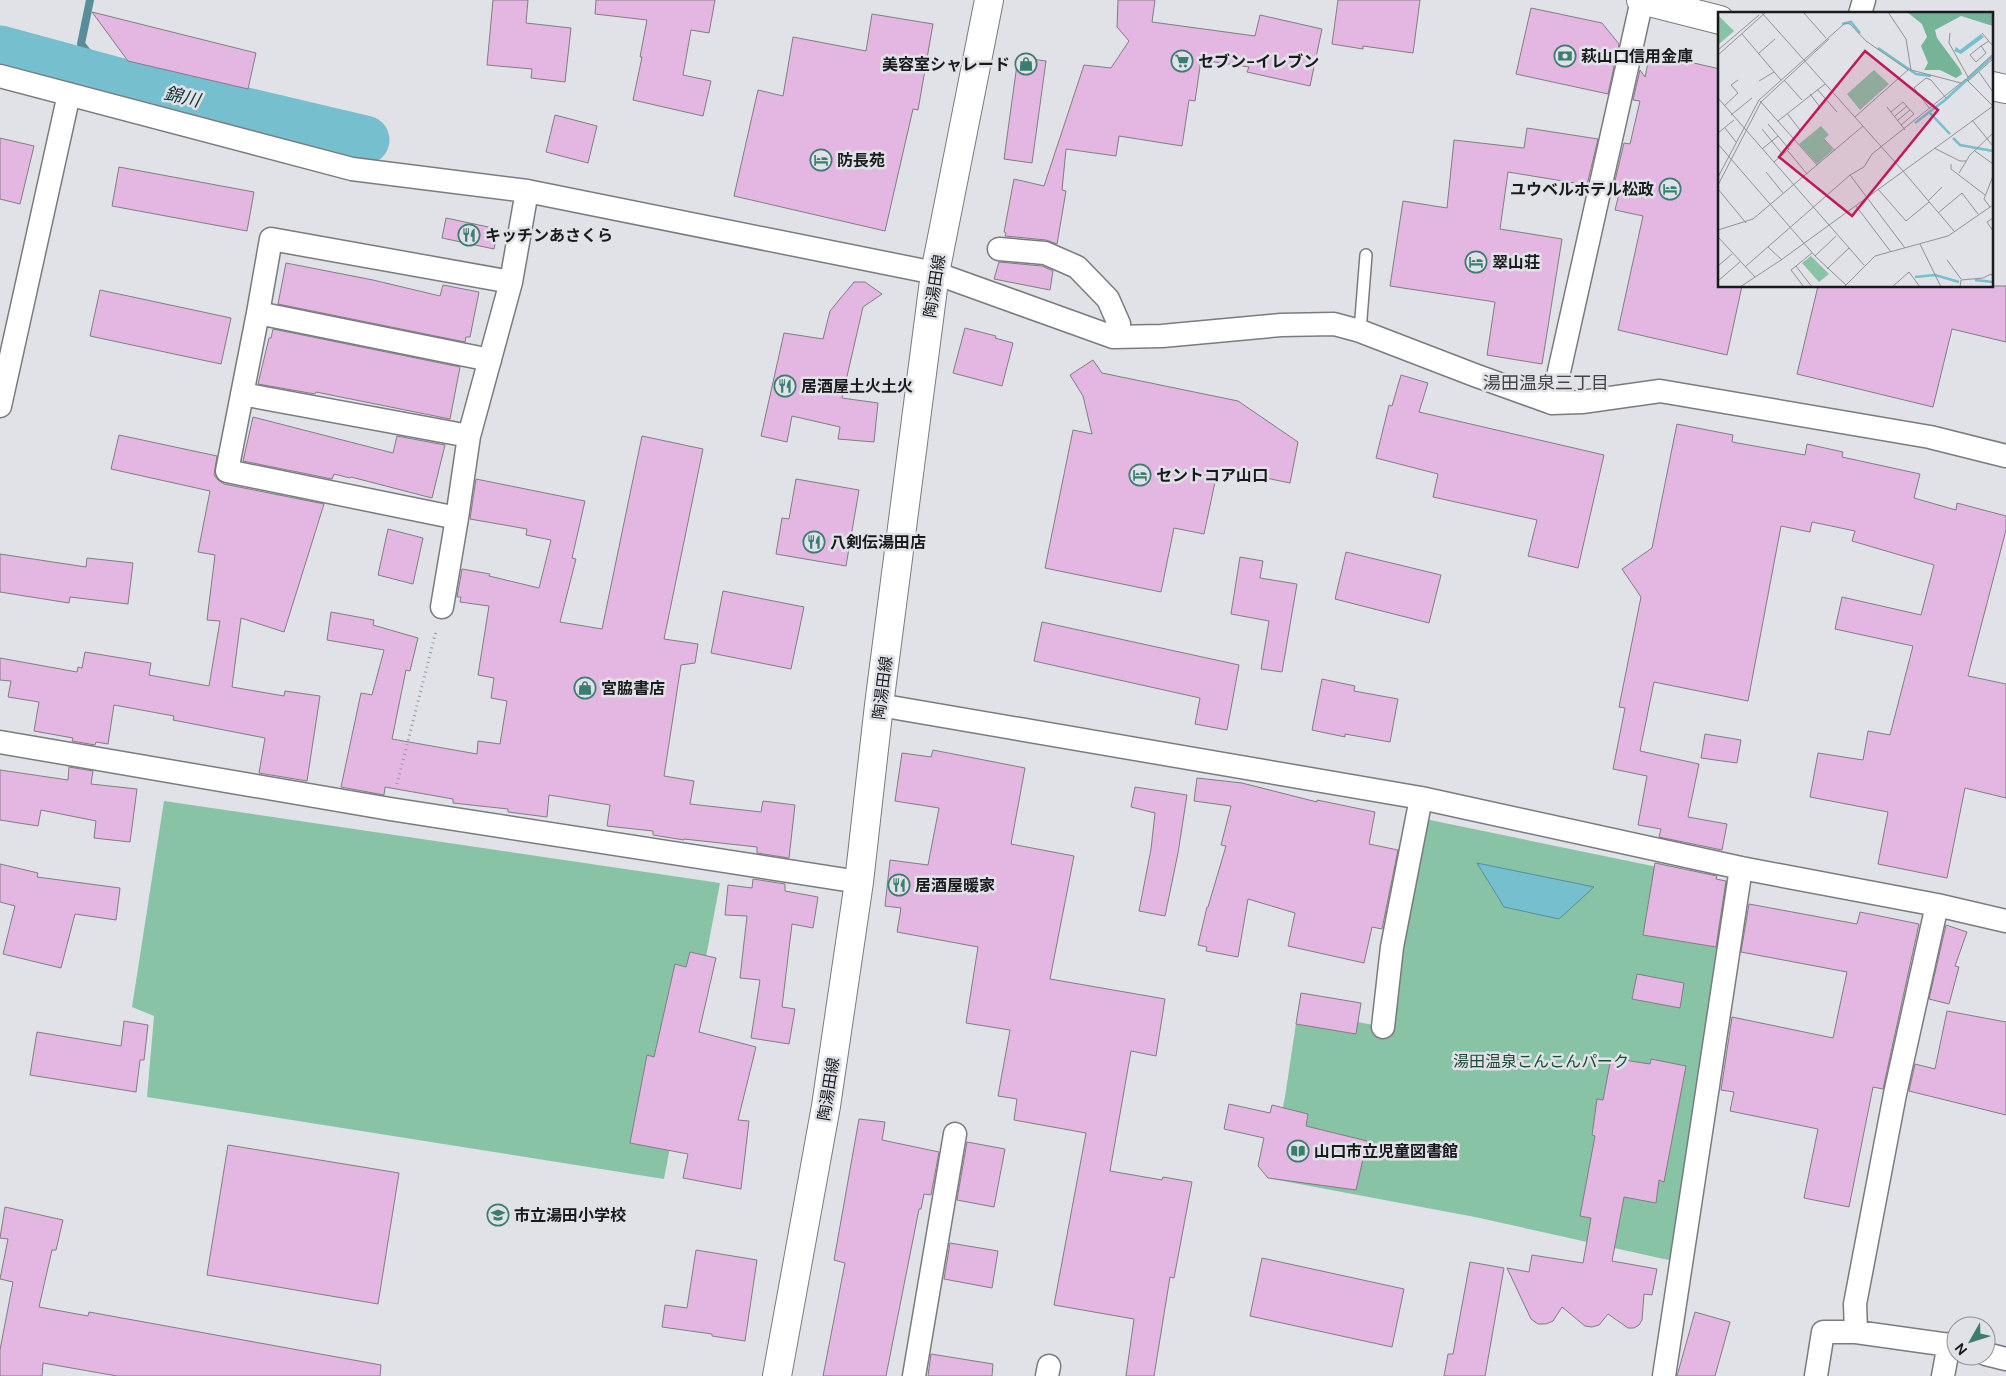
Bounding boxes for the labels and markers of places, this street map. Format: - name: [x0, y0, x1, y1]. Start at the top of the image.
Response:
- bank icon: 萩山口信用金庫: [1553, 44, 1577, 68]
- place label: 萩山口信用金庫: [1581, 46, 1693, 67]
- supermarket icon: セブン-イレブン: [1170, 49, 1194, 73]
- place label: セブン-イレブン: [1198, 51, 1319, 72]
- shop icon: 美容室シャレード: [1014, 52, 1038, 76]
- place label: 美容室シャレード: [882, 54, 1010, 75]
- hotel icon: 防長苑: [809, 148, 833, 172]
- place label: 防長苑: [837, 150, 885, 171]
- hotel icon: ユウベルホテル松政: [1658, 177, 1682, 201]
- place label: ユウベルホテル松政: [1510, 179, 1654, 200]
- restaurant icon: キッチンあさくら: [457, 223, 481, 247]
- place label: キッチンあさくら: [485, 225, 613, 246]
- hotel icon: 翠山荘: [1464, 250, 1488, 274]
- place label: 翠山荘: [1492, 252, 1540, 273]
- restaurant icon: 居酒屋土火土火: [773, 374, 797, 398]
- place label: 居酒屋土火土火: [801, 376, 913, 397]
- hotel icon: セントコア山口: [1128, 463, 1152, 487]
- place label: セントコア山口: [1156, 465, 1268, 486]
- restaurant icon: 八剣伝湯田店: [802, 530, 826, 554]
- place label: 八剣伝湯田店: [830, 532, 926, 553]
- shop icon: 宮脇書店: [573, 676, 597, 700]
- place label: 宮脇書店: [601, 678, 665, 699]
- restaurant icon: 居酒屋暖家: [887, 873, 911, 897]
- place label: 居酒屋暖家: [915, 875, 995, 896]
- library icon: 山口市立児童図書館: [1286, 1139, 1310, 1163]
- place label: 山口市立児童図書館: [1314, 1141, 1458, 1162]
- school or university icon: 市立湯田小学校: [486, 1203, 510, 1227]
- place label: 市立湯田小学校: [514, 1205, 626, 1226]

